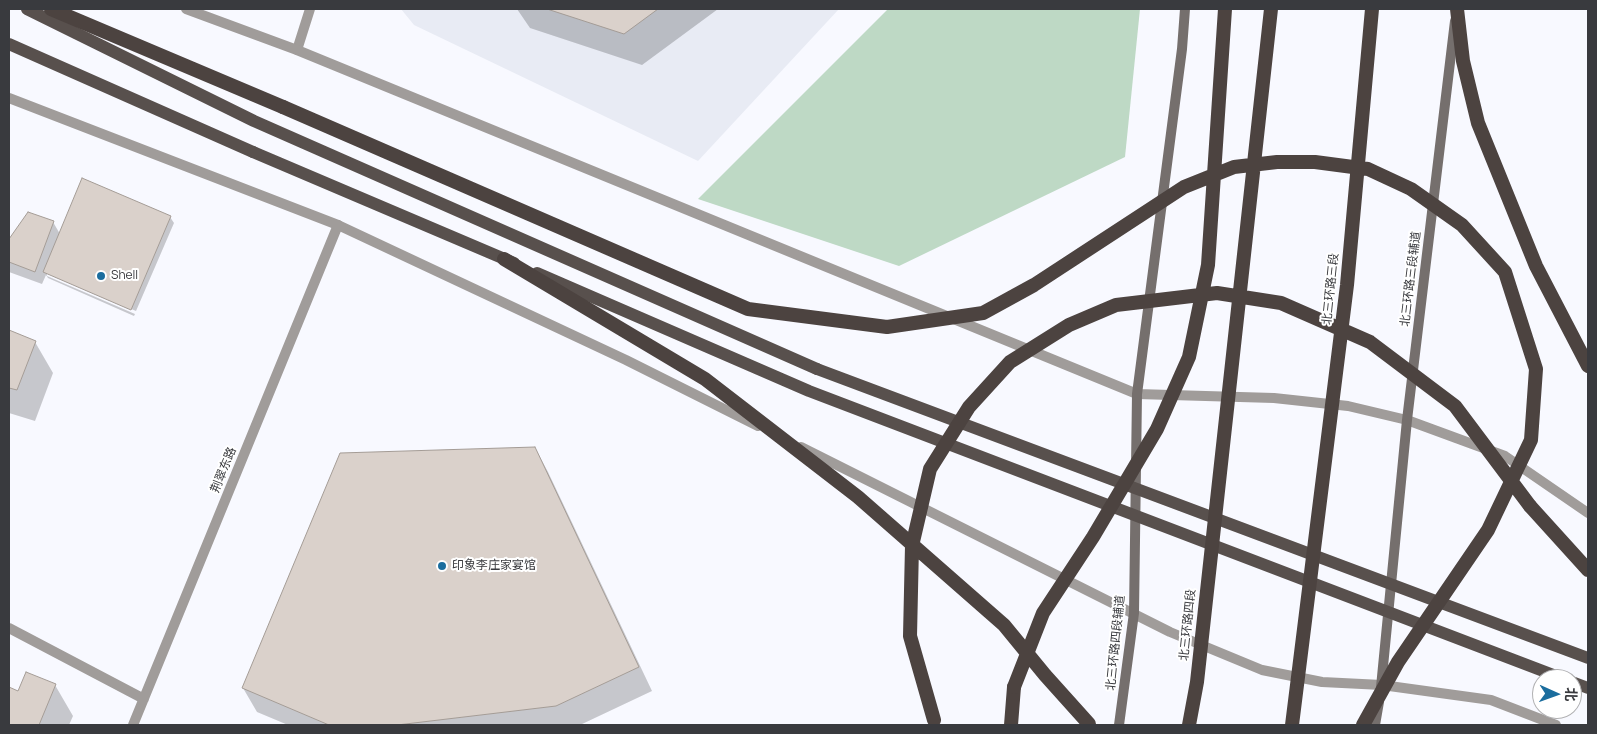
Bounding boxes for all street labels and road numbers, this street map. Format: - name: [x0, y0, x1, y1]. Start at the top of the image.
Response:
- street label: 北三环路三段辅道: [1398, 230, 1424, 328]
- street label: 北三环路三段: [1320, 252, 1342, 326]
- street label: 荆翠东路: [208, 445, 240, 495]
- street label: 北三环路四段: [1177, 588, 1199, 662]
- street label: 北三环路四段辅道: [1104, 595, 1128, 691]

